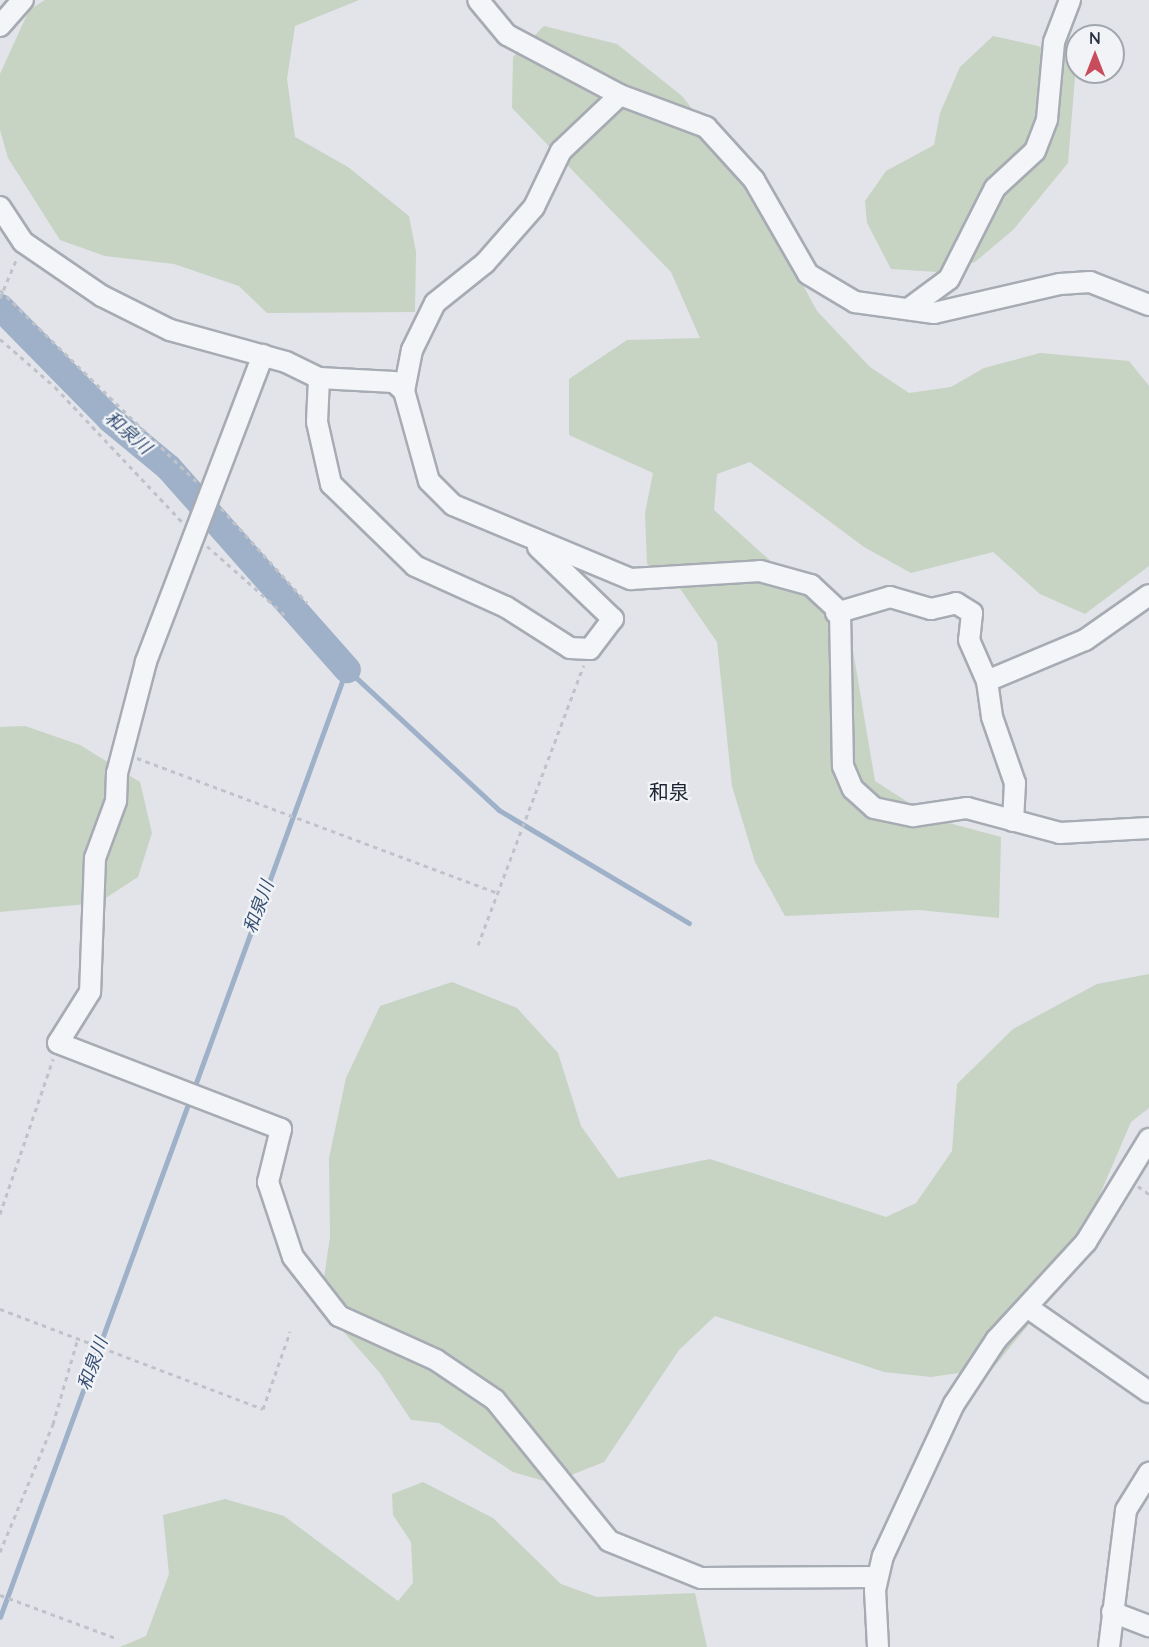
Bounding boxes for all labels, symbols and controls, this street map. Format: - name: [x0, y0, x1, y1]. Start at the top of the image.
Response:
- north arrow: [1065, 24, 1125, 84]
- text: N: [1089, 28, 1101, 48]
- water label: 和泉川: [101, 407, 155, 459]
- district label: 和泉: [649, 779, 689, 803]
- water label: 和泉川: [240, 878, 278, 936]
- water label: 和泉川: [74, 1335, 112, 1393]

